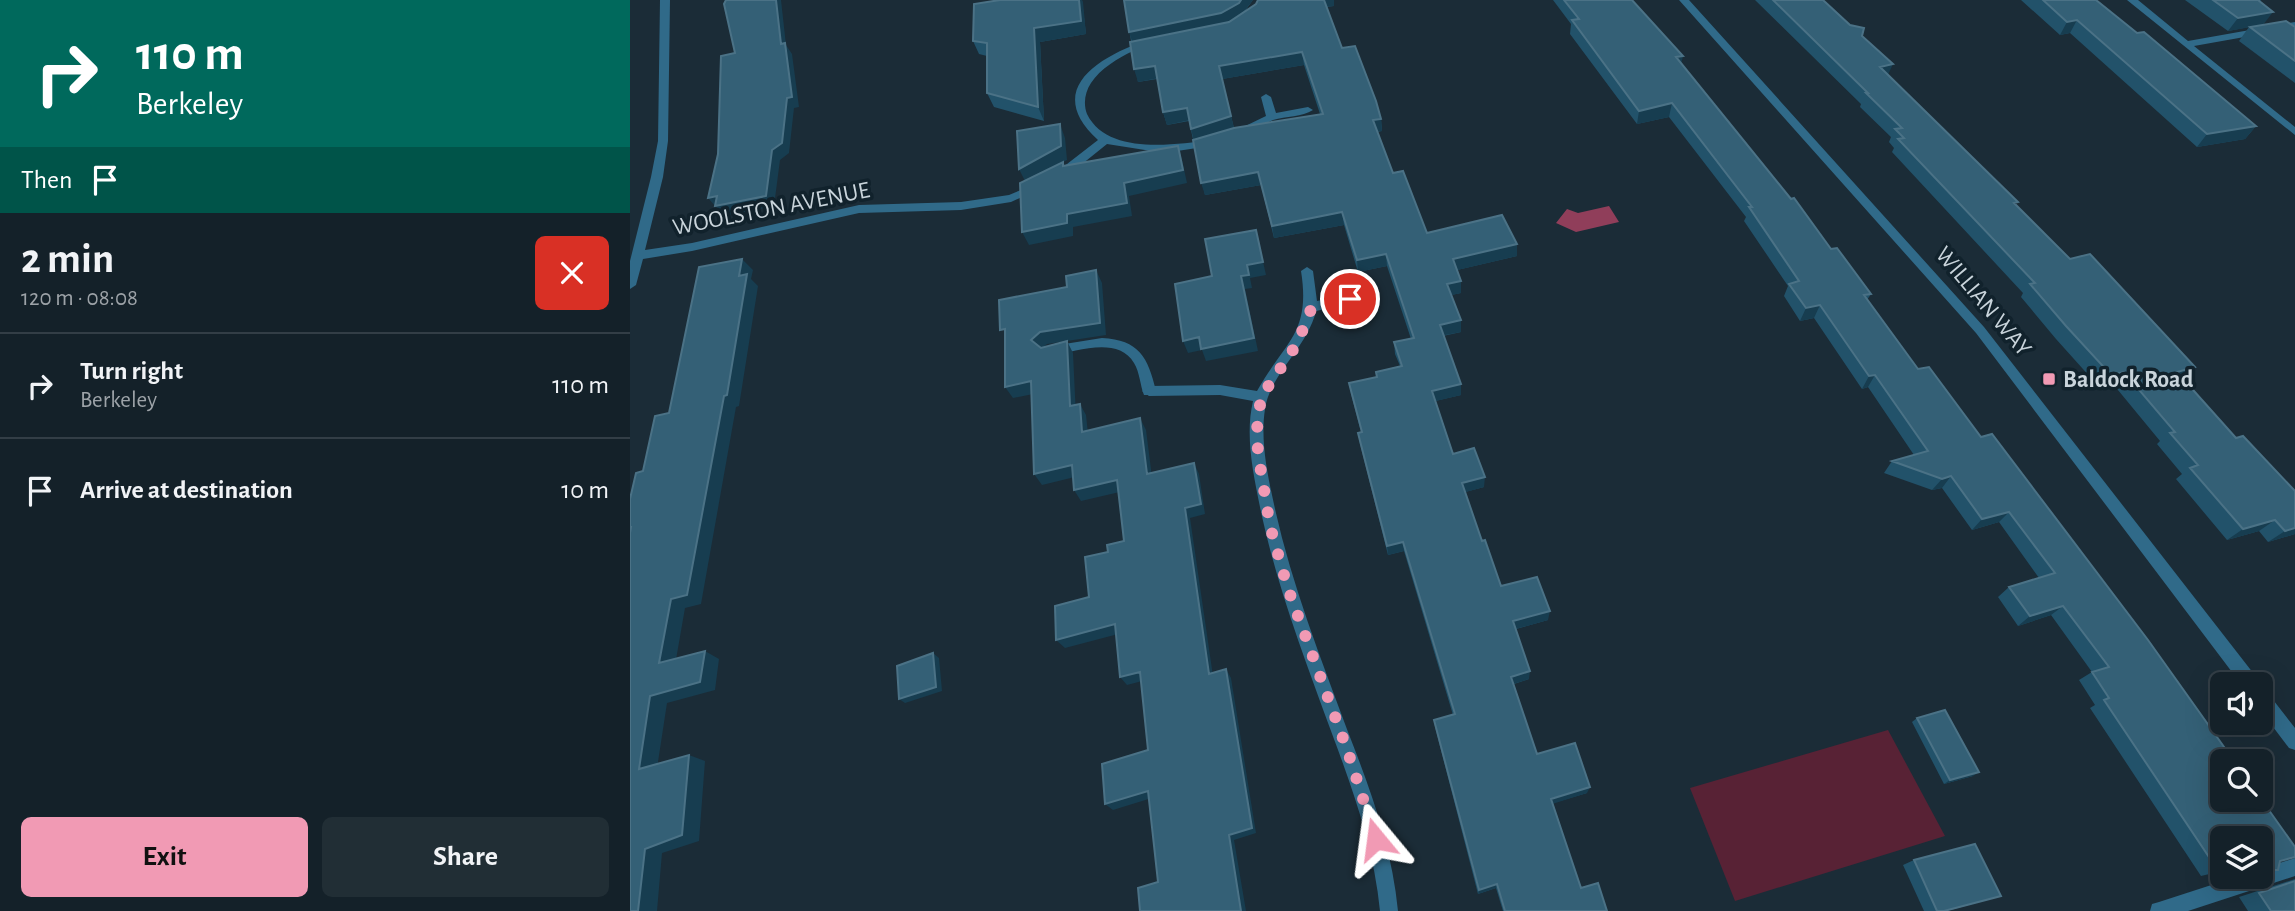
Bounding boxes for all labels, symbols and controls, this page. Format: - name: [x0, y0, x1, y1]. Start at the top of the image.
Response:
- icon: right: [21, 28, 112, 119]
- text: 110 m: [136, 30, 244, 79]
- text: Berkeley: [136, 88, 243, 120]
- icon: arrive: [86, 161, 124, 199]
- text: Then: [21, 167, 72, 193]
- street label: WOOLSTON AVENUE: [671, 178, 872, 240]
- button: close: [535, 236, 609, 310]
- text: 2 min: [21, 238, 114, 280]
- street label: WILLIAN WAY: [1931, 242, 2036, 361]
- pin: [1320, 269, 1380, 329]
- icon: arrive: [1331, 280, 1369, 318]
- text: 120 m · 08:08: [21, 287, 138, 310]
- text: Turn right: [80, 358, 183, 384]
- icon: right: [21, 367, 59, 405]
- place label: Baldock Road: [2063, 368, 2194, 392]
- marker: Baldock Road: [2041, 371, 2057, 387]
- text: 110 m: [552, 372, 609, 398]
- text: Berkeley: [80, 389, 157, 412]
- icon: arrive: [21, 472, 59, 510]
- text: Arrive at destination: [80, 477, 293, 503]
- text: 10 m: [561, 477, 609, 503]
- map controls: [2210, 672, 2273, 889]
- button: sound: [2210, 672, 2273, 735]
- button: search: [2210, 749, 2273, 812]
- position arrow: [1339, 802, 1413, 876]
- button: Exit: [21, 817, 308, 897]
- button: Share: [322, 817, 609, 897]
- button: layers: [2210, 826, 2273, 889]

